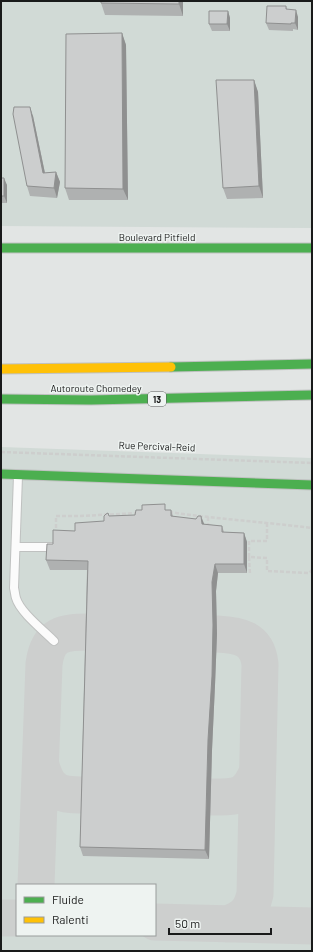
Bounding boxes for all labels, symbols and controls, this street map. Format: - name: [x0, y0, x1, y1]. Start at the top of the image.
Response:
- street label: Boulevard Pitfield: [119, 231, 195, 243]
- street label: Autoroute Chomedey: [50, 382, 142, 394]
- road number: 13: [148, 392, 166, 406]
- street label: Rue Percival-Reid: [118, 439, 196, 453]
- legend: [16, 884, 156, 936]
- text: Fluide: [52, 892, 84, 906]
- scale bar: [169, 910, 271, 936]
- text: Ralenti: [52, 912, 89, 926]
- text: 50 m: [175, 916, 200, 930]

